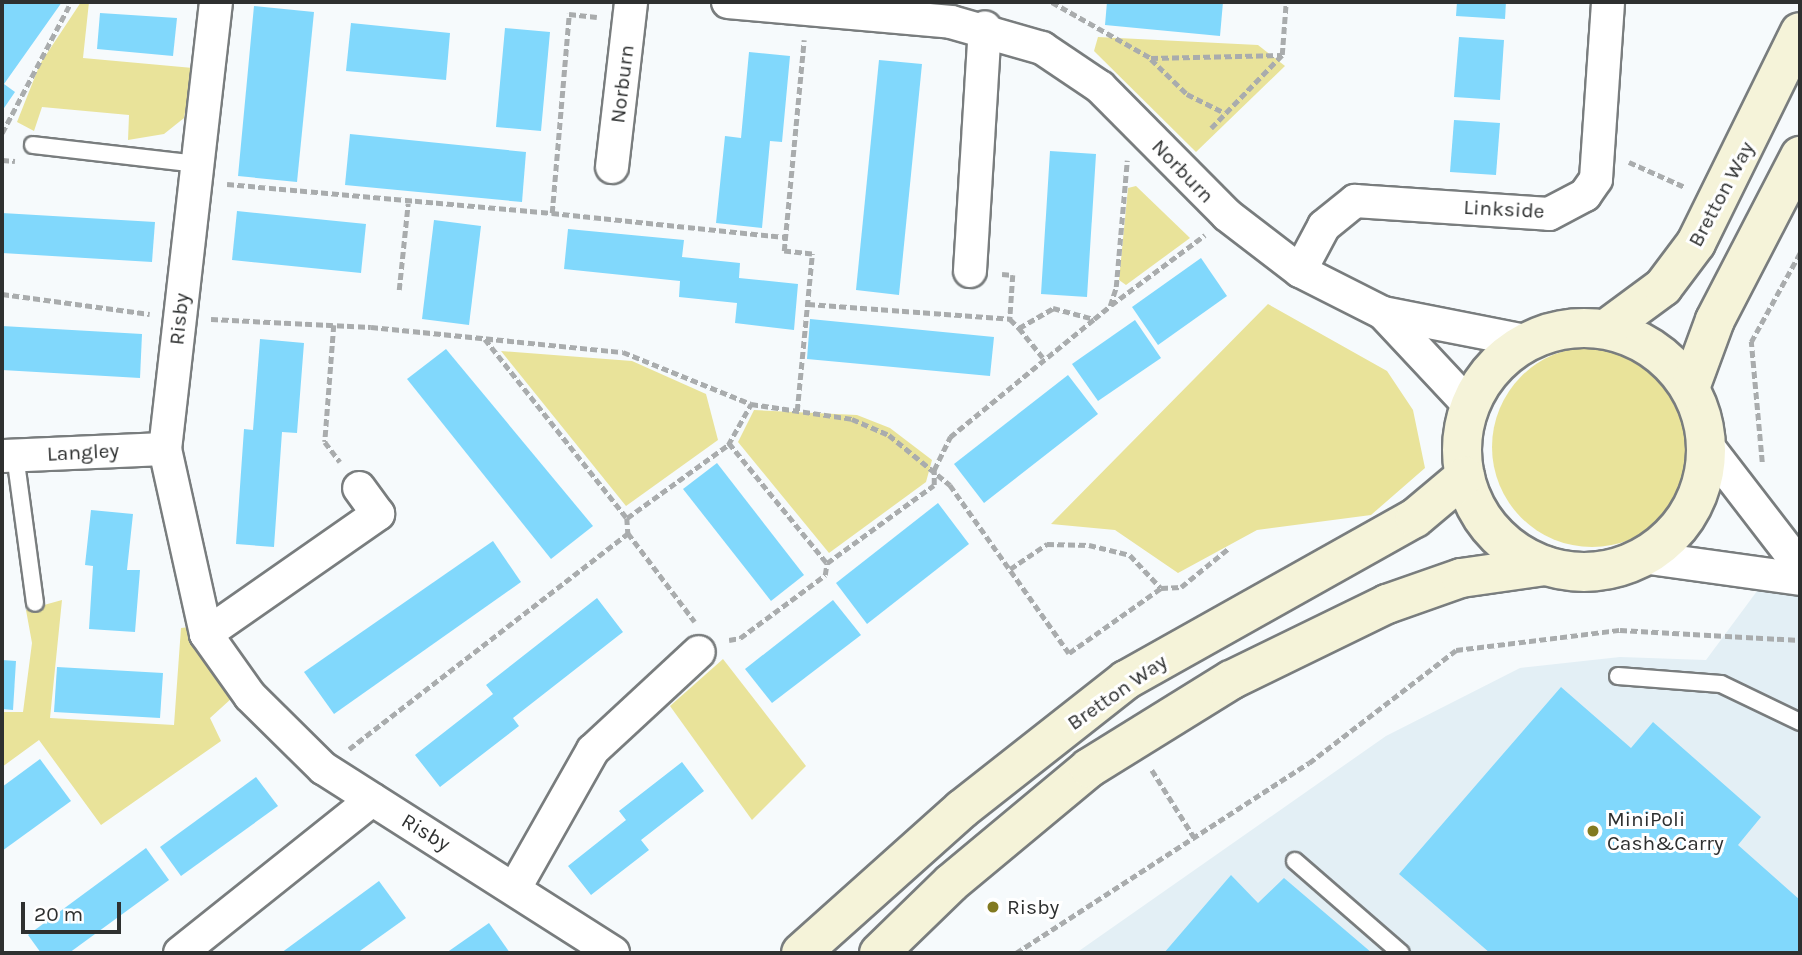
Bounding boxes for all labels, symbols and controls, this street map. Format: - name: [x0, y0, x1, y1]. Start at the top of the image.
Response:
- street label: Norburn: [605, 43, 639, 125]
- street label: Norburn: [1147, 134, 1219, 208]
- street label: Bretton Way: [1683, 137, 1759, 251]
- street label: Linkside: [1463, 194, 1545, 224]
- street label: Risby: [164, 292, 194, 346]
- street label: Langley: [46, 438, 120, 466]
- street label: Bretton Way: [1062, 648, 1172, 736]
- place label: MiniPoli Cash&Carry: [1607, 806, 1724, 856]
- street label: Risby: [397, 808, 455, 856]
- marker: MiniPoli Cash&Carry: [1585, 823, 1601, 839]
- scale bar: [24, 888, 124, 932]
- place label: Risby: [1007, 894, 1059, 920]
- marker: Risby: [985, 899, 1001, 915]
- text: 20 m: [34, 902, 83, 926]

